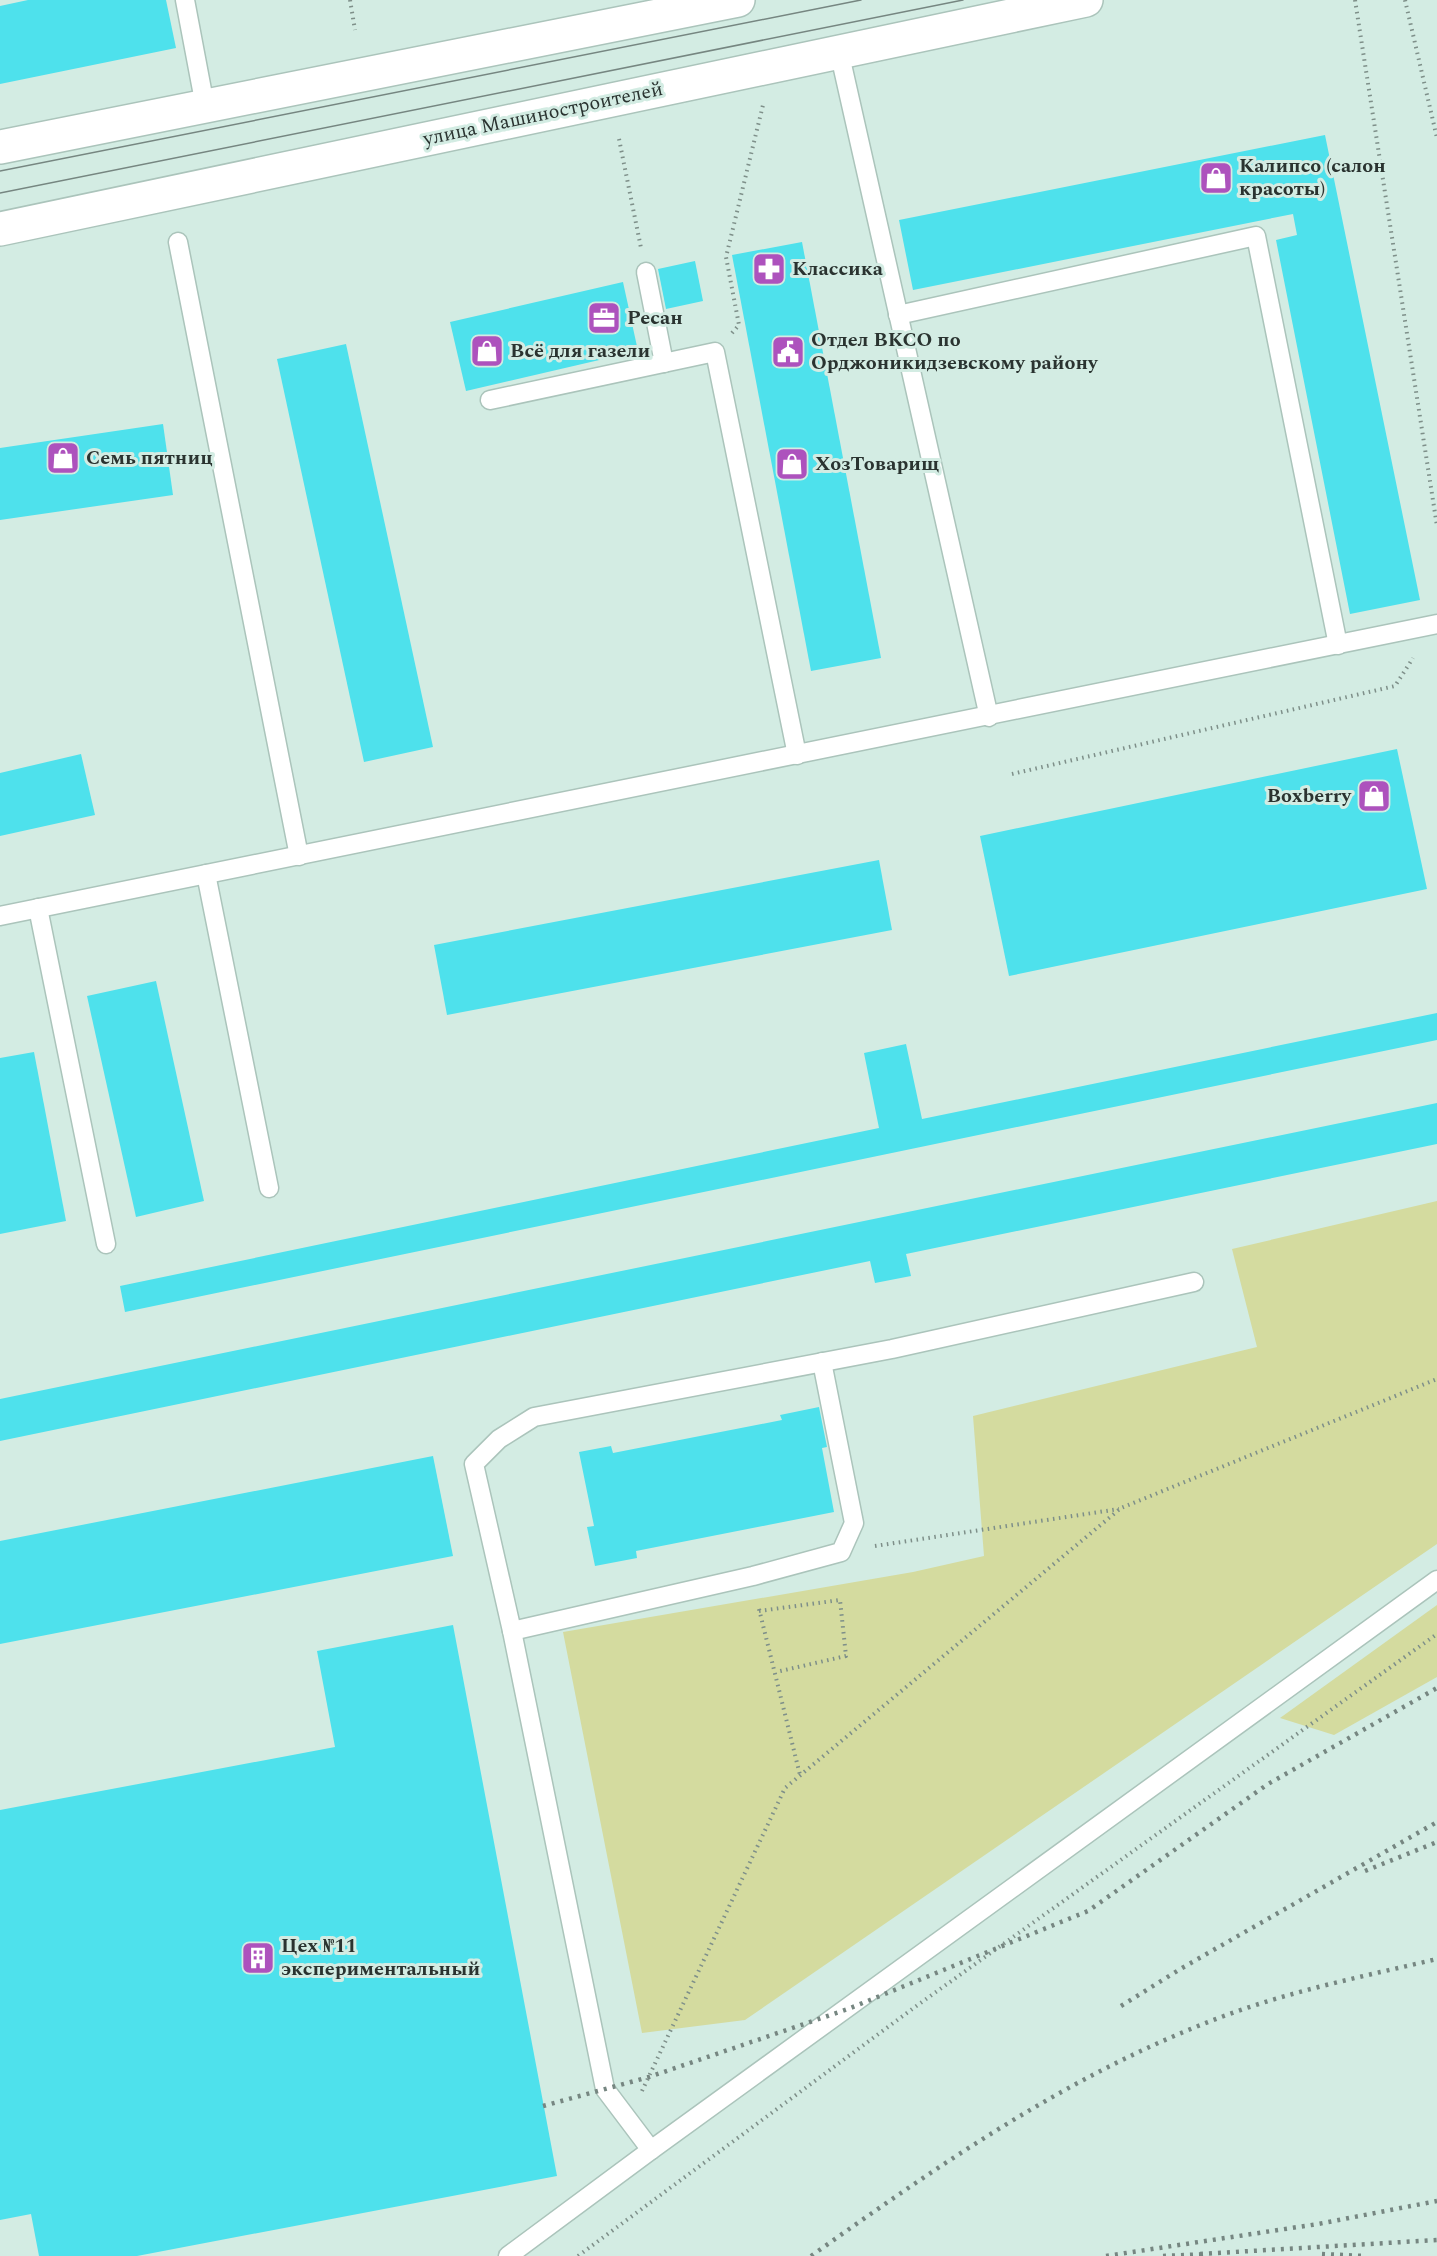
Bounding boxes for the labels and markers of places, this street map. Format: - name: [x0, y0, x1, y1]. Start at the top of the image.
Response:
- place label: Калипсо (салон красоты): [1239, 151, 1386, 204]
- shop icon: Калипсо (салон красоты): [1198, 160, 1234, 196]
- pharmacy icon: Классика: [751, 251, 787, 287]
- place label: Классика: [792, 254, 884, 284]
- office icon: Ресан: [586, 300, 622, 336]
- place label: Ресан: [627, 303, 683, 333]
- place label: Отдел ВКСО по Орджоникидзевскому району: [811, 325, 1099, 378]
- shop icon: Всё для газели: [469, 333, 505, 369]
- public building icon: Отдел ВКСО по Орджоникидзевскому району: [770, 334, 806, 370]
- place label: Всё для газели: [510, 336, 650, 366]
- shop icon: Семь пятниц: [45, 440, 81, 476]
- place label: Семь пятниц: [86, 443, 213, 473]
- shop icon: ХозТоварищ: [774, 446, 810, 482]
- place label: ХозТоварищ: [815, 449, 939, 479]
- shop icon: Boxberry: [1356, 778, 1392, 814]
- place label: Boxberry: [1267, 781, 1352, 811]
- place label: Цех №11 экспериментальный: [281, 1931, 480, 1984]
- building icon: Цех №11 экспериментальный: [240, 1940, 276, 1976]

